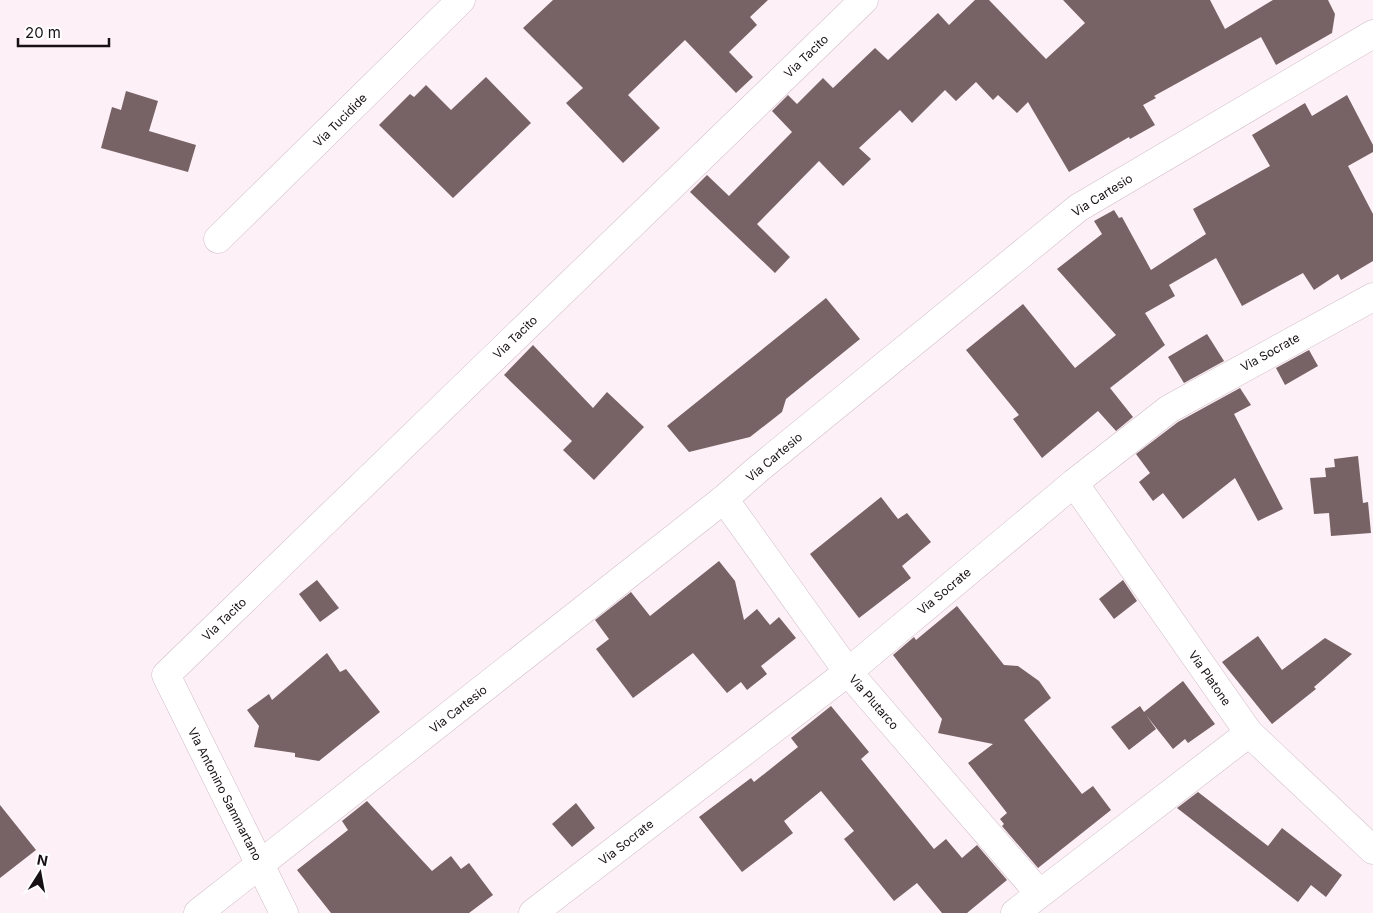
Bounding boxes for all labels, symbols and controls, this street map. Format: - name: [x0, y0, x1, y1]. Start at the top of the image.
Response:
- scale bar: [18, 15, 109, 47]
- text: 20 m: [25, 23, 61, 42]
- street label: Via Tacito: [781, 31, 831, 81]
- street label: Via Tucidide: [310, 90, 370, 150]
- street label: Via Cartesio: [1069, 170, 1135, 220]
- street label: Via Tacito: [490, 312, 540, 362]
- street label: Via Socrate: [1238, 330, 1302, 374]
- street label: Via Cartesio: [743, 429, 805, 485]
- street label: Via Socrate: [914, 564, 974, 618]
- street label: Via Tacito: [199, 594, 249, 644]
- street label: Via Platone: [1186, 648, 1234, 708]
- street label: Via Plutarco: [846, 671, 902, 733]
- street label: Via Cartesio: [426, 682, 490, 736]
- street label: Via Antonino Sammartano: [185, 725, 265, 863]
- street label: Via Socrate: [596, 816, 656, 868]
- north arrow: [15, 848, 65, 898]
- text: N: [36, 850, 49, 869]

